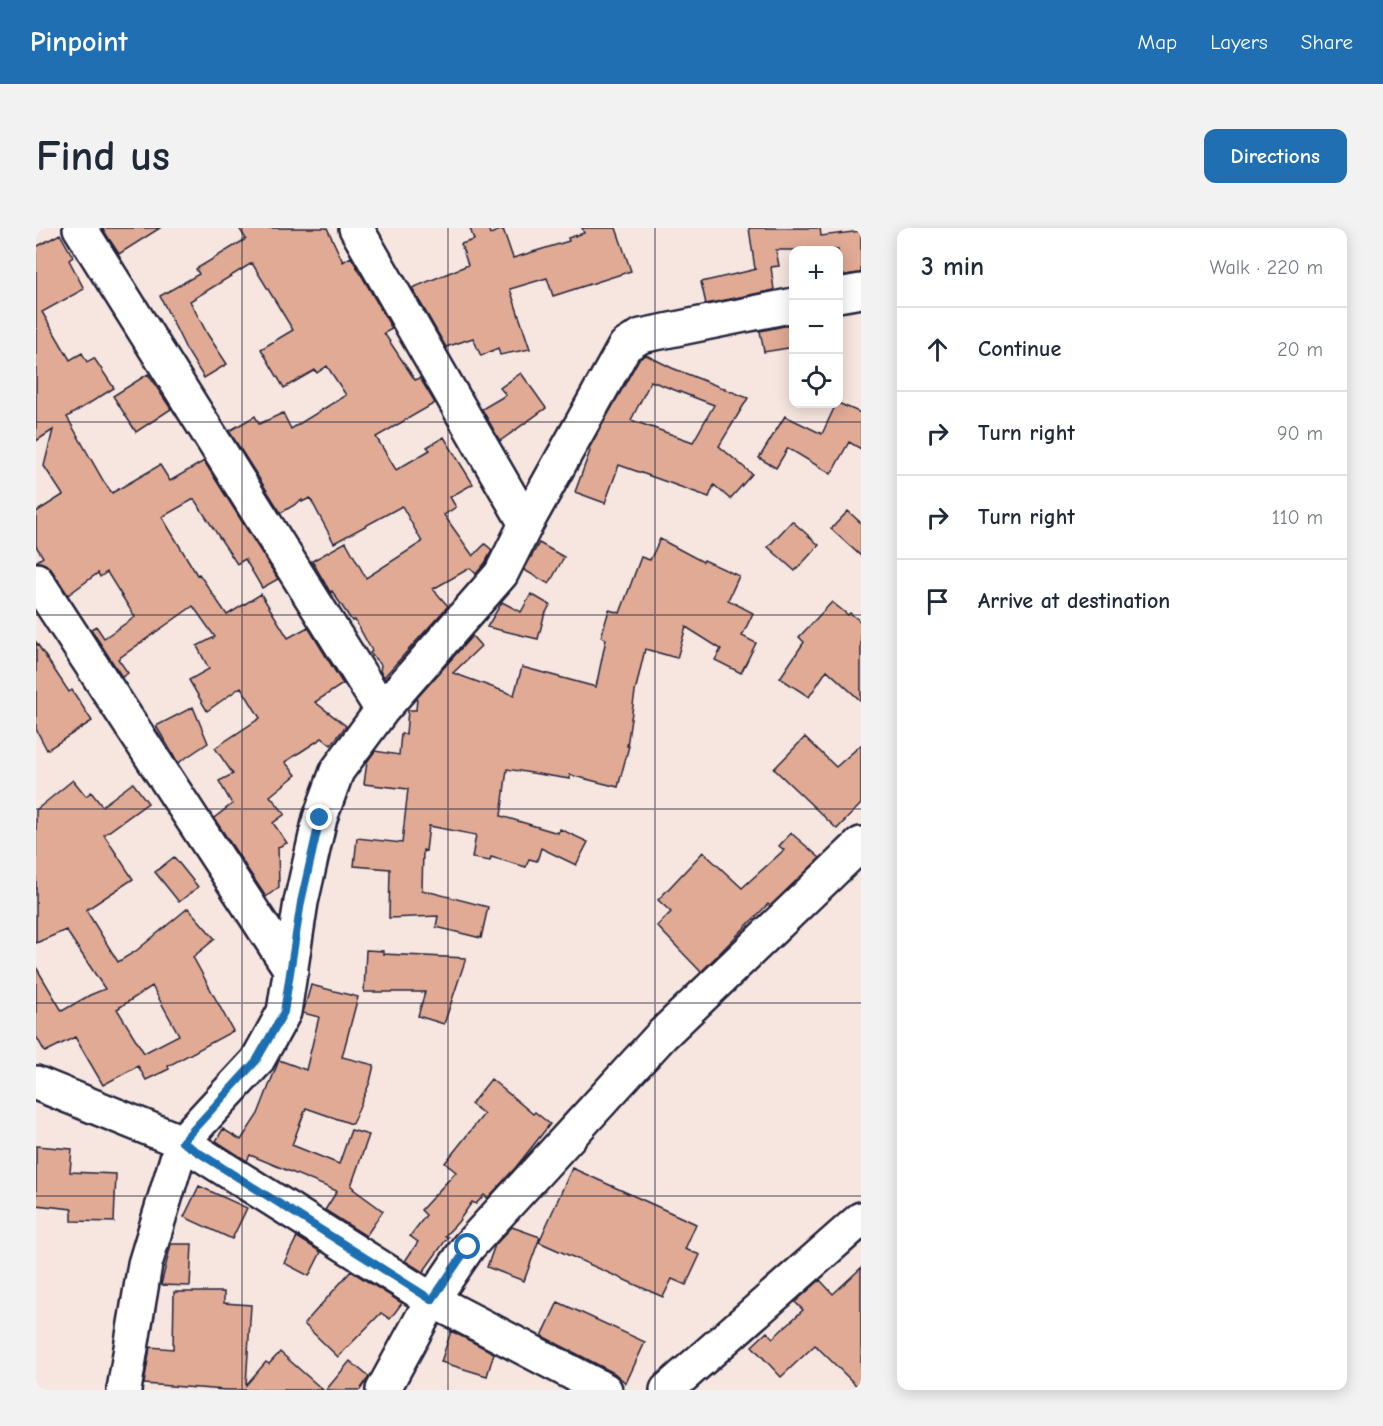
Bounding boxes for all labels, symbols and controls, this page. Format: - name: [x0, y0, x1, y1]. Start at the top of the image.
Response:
- text: Pinpoint: [30, 26, 128, 58]
- text: Map: [1138, 30, 1177, 54]
- text: Layers: [1210, 30, 1268, 54]
- text: Share: [1301, 30, 1353, 54]
- button: Directions: [1204, 129, 1347, 183]
- text: Find us: [36, 132, 170, 181]
- map controls: [789, 246, 843, 408]
- button: +: [789, 246, 843, 300]
- text: 3 min: [921, 252, 984, 282]
- text: Walk · 220 m: [1209, 256, 1323, 279]
- button: −: [789, 300, 843, 354]
- icon: ahead: [921, 333, 954, 366]
- text: Continue: [978, 336, 1061, 362]
- text: 20 m: [1277, 338, 1323, 361]
- button: locate: [789, 354, 843, 408]
- icon: right: [921, 417, 954, 450]
- text: Turn right: [978, 420, 1075, 446]
- text: 90 m: [1277, 422, 1323, 445]
- icon: right: [921, 501, 954, 534]
- text: Turn right: [978, 504, 1075, 530]
- text: 110 m: [1272, 506, 1323, 529]
- icon: arrive: [921, 585, 954, 618]
- text: Arrive at destination: [978, 588, 1170, 614]
- route end: [306, 804, 332, 830]
- route start: [454, 1233, 480, 1259]

